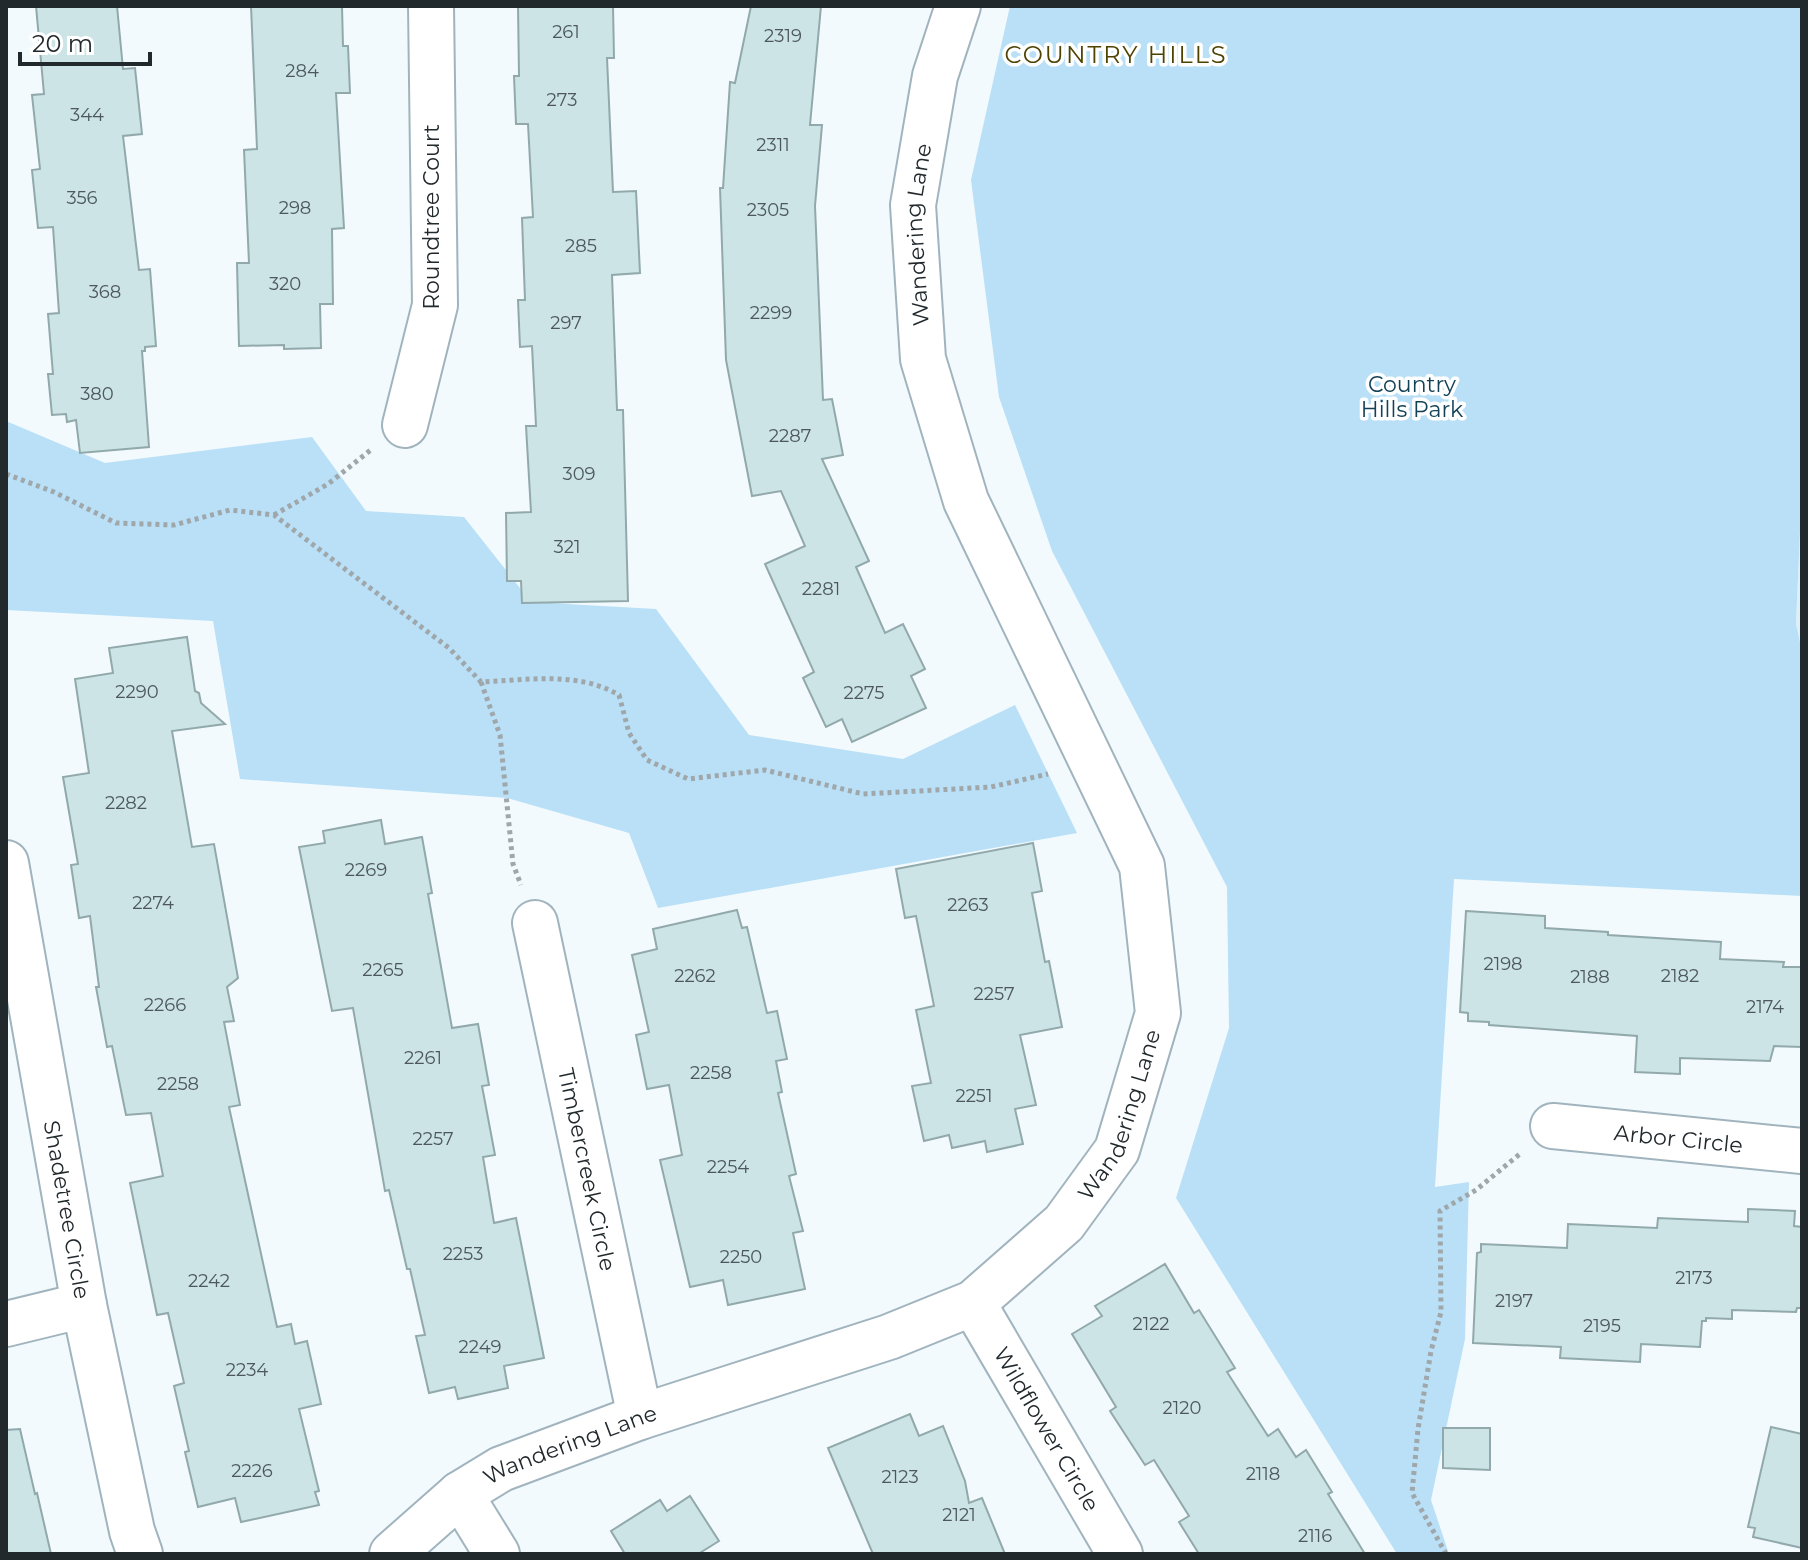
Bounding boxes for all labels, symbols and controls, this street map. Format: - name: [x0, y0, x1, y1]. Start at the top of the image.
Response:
- scale bar: [20, 16, 150, 66]
- house number: 261: [552, 21, 580, 43]
- house number: 2319: [764, 25, 802, 47]
- text: 20 m: [32, 29, 93, 58]
- district label: COUNTRY HILLS: [1005, 40, 1227, 69]
- house number: 284: [285, 60, 319, 82]
- house number: 273: [547, 89, 577, 111]
- house number: 344: [70, 104, 104, 126]
- street label: Roundtree Court: [418, 124, 445, 310]
- house number: 2311: [756, 134, 790, 156]
- street label: Wandering Lane: [900, 141, 937, 327]
- house number: 356: [66, 187, 98, 209]
- house number: 298: [279, 197, 311, 219]
- house number: 2305: [747, 199, 789, 221]
- house number: 285: [565, 235, 597, 257]
- house number: 320: [269, 273, 301, 295]
- house number: 368: [89, 281, 121, 303]
- house number: 2299: [750, 302, 792, 324]
- house number: 297: [550, 312, 582, 334]
- park label: Country Hills Park: [1361, 371, 1464, 423]
- house number: 380: [80, 383, 114, 405]
- house number: 2287: [769, 425, 811, 447]
- house number: 309: [562, 463, 596, 485]
- house number: 321: [554, 536, 580, 558]
- house number: 2281: [802, 578, 840, 600]
- house number: 2290: [115, 681, 159, 703]
- house number: 2275: [844, 682, 884, 704]
- house number: 2282: [105, 792, 147, 814]
- house number: 2269: [345, 859, 387, 881]
- house number: 2274: [132, 892, 174, 914]
- house number: 2263: [947, 894, 989, 916]
- house number: 2198: [1483, 953, 1523, 975]
- house number: 2265: [362, 959, 404, 981]
- house number: 2262: [674, 965, 716, 987]
- house number: 2182: [1661, 965, 1699, 987]
- house number: 2188: [1570, 966, 1610, 988]
- house number: 2257: [974, 983, 1015, 1005]
- house number: 2266: [144, 994, 186, 1016]
- house number: 2174: [1746, 996, 1784, 1018]
- street label: Wandering Lane: [1072, 1026, 1166, 1206]
- house number: 2261: [404, 1047, 442, 1069]
- house number: 2258: [690, 1062, 732, 1084]
- street label: Timbercreek Circle: [552, 1066, 622, 1273]
- house number: 2258: [157, 1073, 199, 1095]
- house number: 2251: [955, 1085, 993, 1107]
- street label: Shadetree Circle: [38, 1118, 96, 1301]
- street label: Arbor Circle: [1613, 1119, 1744, 1159]
- house number: 2257: [413, 1128, 454, 1150]
- house number: 2254: [707, 1156, 749, 1178]
- house number: 2253: [443, 1243, 483, 1265]
- house number: 2250: [720, 1246, 762, 1268]
- house number: 2173: [1675, 1267, 1713, 1289]
- house number: 2242: [188, 1270, 230, 1292]
- house number: 2197: [1495, 1290, 1533, 1312]
- house number: 2122: [1132, 1313, 1170, 1335]
- house number: 2195: [1583, 1315, 1621, 1337]
- house number: 2249: [459, 1336, 501, 1358]
- street label: Wildflower Circle: [988, 1342, 1105, 1516]
- house number: 2234: [226, 1359, 268, 1381]
- house number: 2120: [1163, 1397, 1201, 1419]
- street label: Wandering Lane: [478, 1399, 660, 1491]
- house number: 2226: [231, 1460, 273, 1482]
- house number: 2118: [1246, 1463, 1280, 1485]
- house number: 2123: [881, 1466, 919, 1488]
- house number: 2121: [942, 1504, 976, 1526]
- house number: 2116: [1298, 1525, 1332, 1547]

